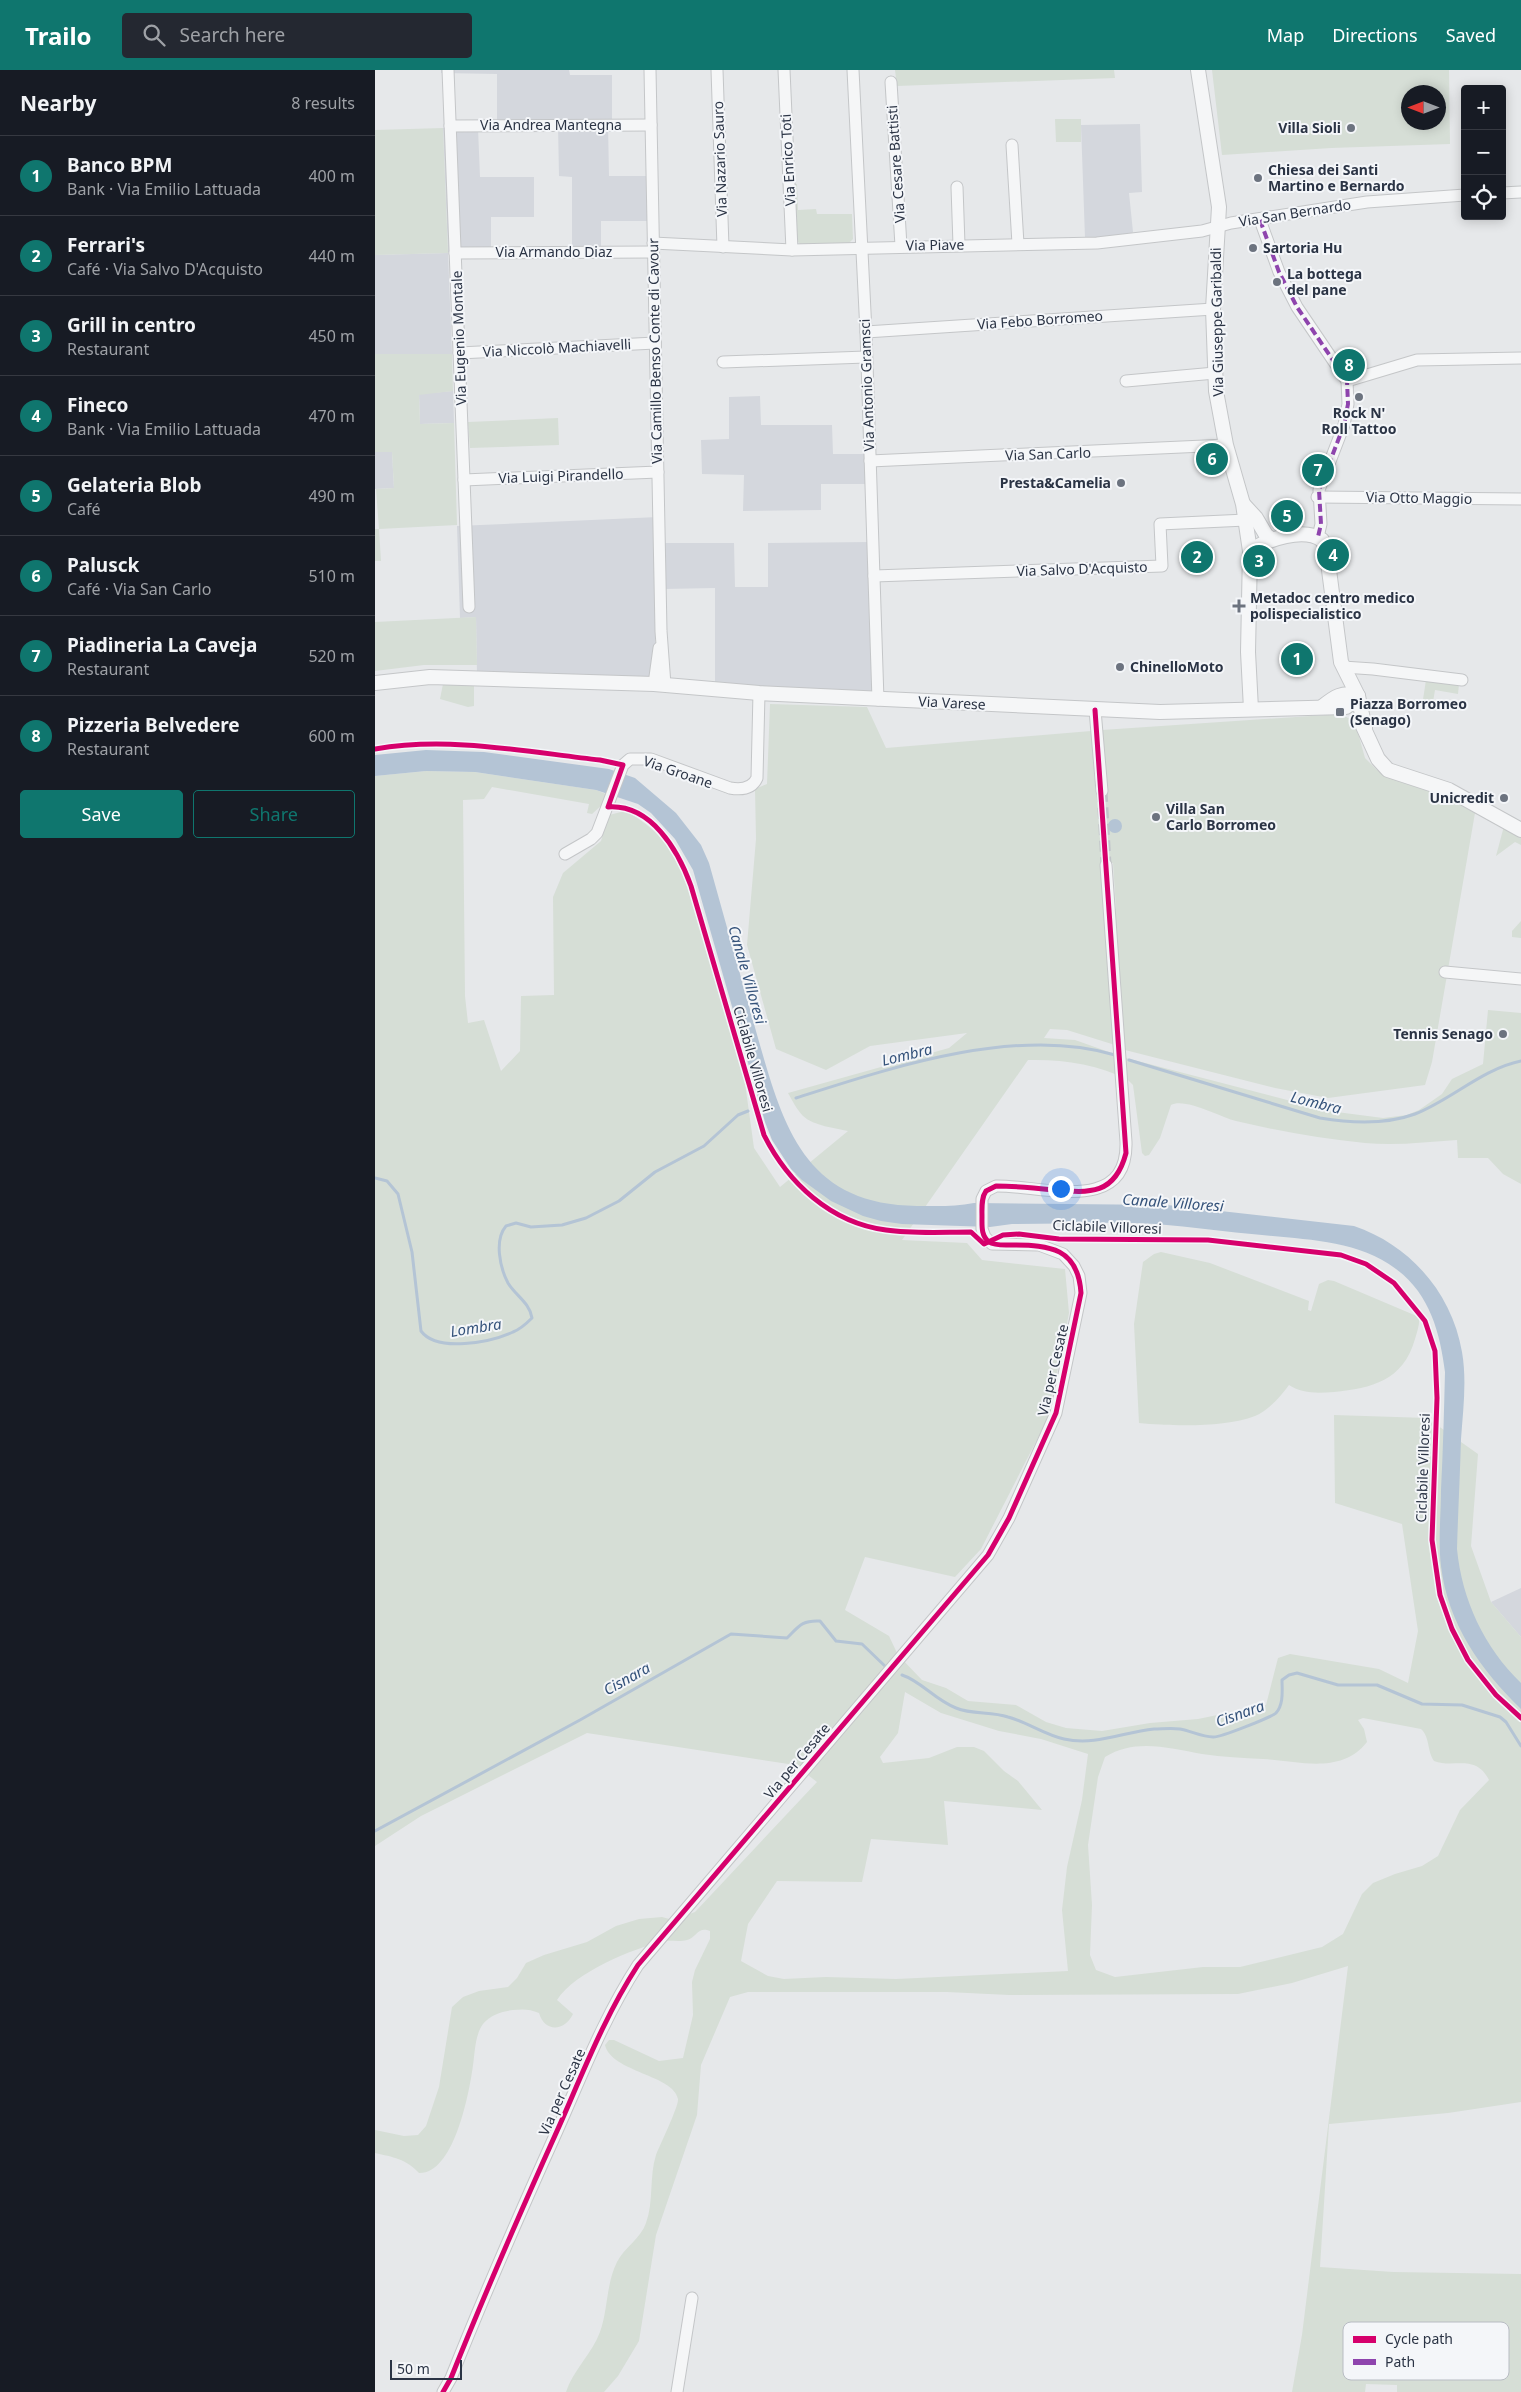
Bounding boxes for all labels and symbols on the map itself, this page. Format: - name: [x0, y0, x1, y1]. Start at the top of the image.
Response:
- north arrow: [1401, 85, 1446, 130]
- street label: Via Nazario Sauro: [708, 101, 731, 217]
- street label: Via Cesare Battisti: [882, 105, 909, 224]
- street label: Via Enrico Toti: [776, 114, 799, 207]
- street label: Via Andrea Mantegna: [480, 115, 622, 134]
- place label: Villa Sioli: [1278, 118, 1341, 137]
- marker: Villa Sioli: [1345, 122, 1357, 134]
- place label: Chiesa dei Santi Martino e Bernardo: [1268, 160, 1405, 195]
- marker: Chiesa dei Santi Martino e Bernardo: [1252, 172, 1264, 184]
- street label: Via San Bernardo: [1238, 194, 1352, 231]
- street label: Via Piave: [906, 234, 964, 255]
- street label: Via Camillo Benso Conte di Cavour: [643, 238, 666, 464]
- place label: Sartoria Hu: [1263, 238, 1342, 257]
- street label: Via Armando Diaz: [496, 242, 613, 261]
- marker: Sartoria Hu: [1247, 242, 1259, 254]
- street label: Via Giuseppe Garibaldi: [1206, 247, 1227, 397]
- place label: La bottega del pane: [1287, 264, 1362, 299]
- street label: Via Eugenio Montale: [447, 270, 470, 406]
- marker: La bottega del pane: [1271, 276, 1283, 288]
- street label: Via Febo Borromeo: [976, 306, 1104, 333]
- street label: Via Antonio Gramsci: [855, 318, 878, 452]
- street label: Via Niccolò Machiavelli: [482, 334, 632, 361]
- pin: 8: [1333, 346, 1365, 384]
- marker: Rock N' Roll Tattoo: [1353, 391, 1365, 403]
- place label: Rock N' Roll Tattoo: [1322, 403, 1397, 438]
- pin: 6: [1196, 440, 1228, 478]
- street label: Via San Carlo: [1005, 443, 1091, 464]
- pin: 7: [1302, 451, 1334, 489]
- street label: Via Luigi Pirandello: [498, 464, 624, 487]
- place label: Presta&Camelia: [1000, 473, 1111, 492]
- marker: Presta&Camelia: [1115, 477, 1127, 489]
- street label: Via Otto Maggio: [1366, 487, 1472, 508]
- pin: 5: [1271, 497, 1303, 535]
- pin: 4: [1317, 536, 1349, 574]
- pin: 2: [1181, 538, 1213, 576]
- pin: 3: [1243, 542, 1275, 580]
- street label: Via Salvo D'Acquisto: [1016, 557, 1148, 580]
- place label: Metadoc centro medico polispecialistico: [1250, 588, 1415, 623]
- marker: Metadoc centro medico polispecialistico: [1232, 599, 1246, 613]
- pin: 1: [1281, 640, 1313, 678]
- place label: ChinelloMoto: [1130, 657, 1224, 676]
- marker: ChinelloMoto: [1114, 661, 1126, 673]
- street label: Via Varese: [918, 691, 986, 714]
- place label: Piazza Borromeo (Senago): [1350, 694, 1467, 729]
- marker: Piazza Borromeo (Senago): [1334, 706, 1346, 718]
- street label: Via Groane: [641, 751, 715, 792]
- place label: Unicredit: [1429, 788, 1494, 807]
- marker: Unicredit: [1498, 792, 1510, 804]
- place label: Villa San Carlo Borromeo: [1166, 799, 1276, 834]
- marker: Villa San Carlo Borromeo: [1150, 811, 1162, 823]
- water label: Canale Villoresi: [724, 923, 772, 1027]
- street label: Ciclabile Villoresi: [729, 1004, 778, 1114]
- place label: Tennis Senago: [1393, 1024, 1493, 1043]
- marker: Tennis Senago: [1497, 1028, 1509, 1040]
- water label: Lombra: [879, 1038, 935, 1070]
- water label: Lombra: [1289, 1086, 1344, 1118]
- your location: [1048, 1176, 1074, 1202]
- water label: Canale Villoresi: [1122, 1188, 1226, 1216]
- street label: Ciclabile Villoresi: [1052, 1215, 1162, 1238]
- water label: Lombra: [449, 1313, 503, 1341]
- street label: Via per Cesate: [1033, 1322, 1072, 1418]
- street label: Ciclabile Villoresi: [1411, 1413, 1434, 1523]
- water label: Cisnara: [600, 1657, 654, 1699]
- water label: Cisnara: [1212, 1695, 1267, 1731]
- street label: Via per Cesate: [759, 1719, 834, 1803]
- street label: Via per Cesate: [534, 2045, 589, 2138]
- legend: [1343, 2322, 1509, 2380]
- text: Cycle path: [1385, 2329, 1453, 2348]
- text: Path: [1385, 2352, 1415, 2371]
- scale bar: [390, 2357, 463, 2380]

